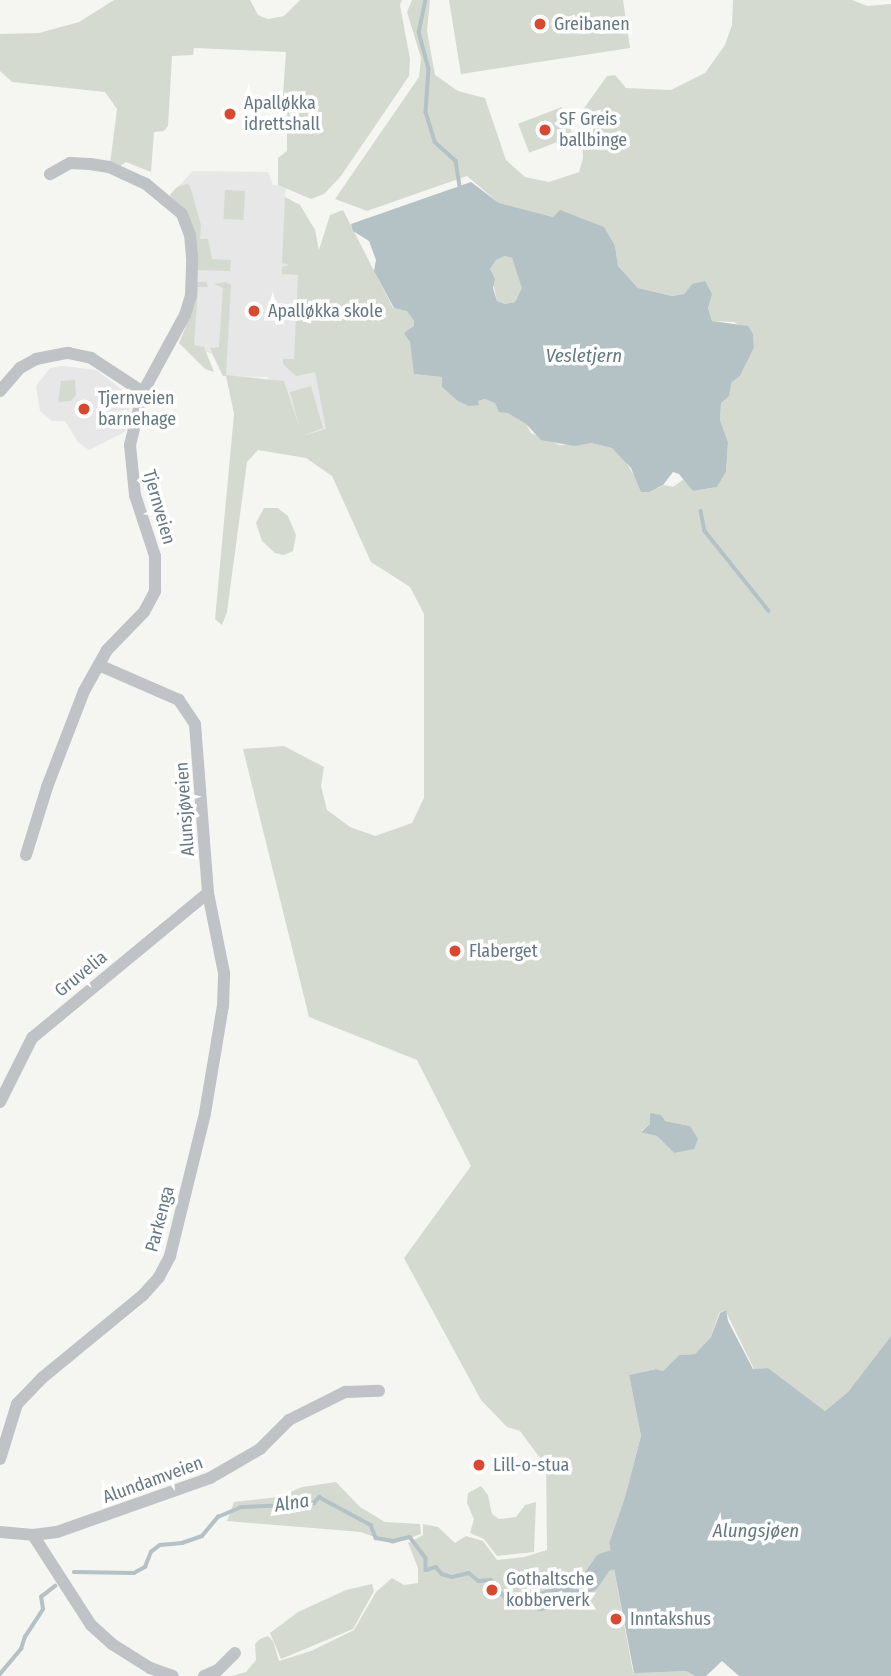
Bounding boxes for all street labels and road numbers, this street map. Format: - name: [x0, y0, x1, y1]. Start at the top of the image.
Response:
- street label: Tjernveien: [138, 467, 180, 547]
- street label: Alunsjøveien: [171, 761, 199, 857]
- street label: Gruvelia: [51, 946, 111, 1002]
- street label: Parkenga: [141, 1184, 179, 1254]
- street label: Alundamveien: [100, 1452, 206, 1508]

